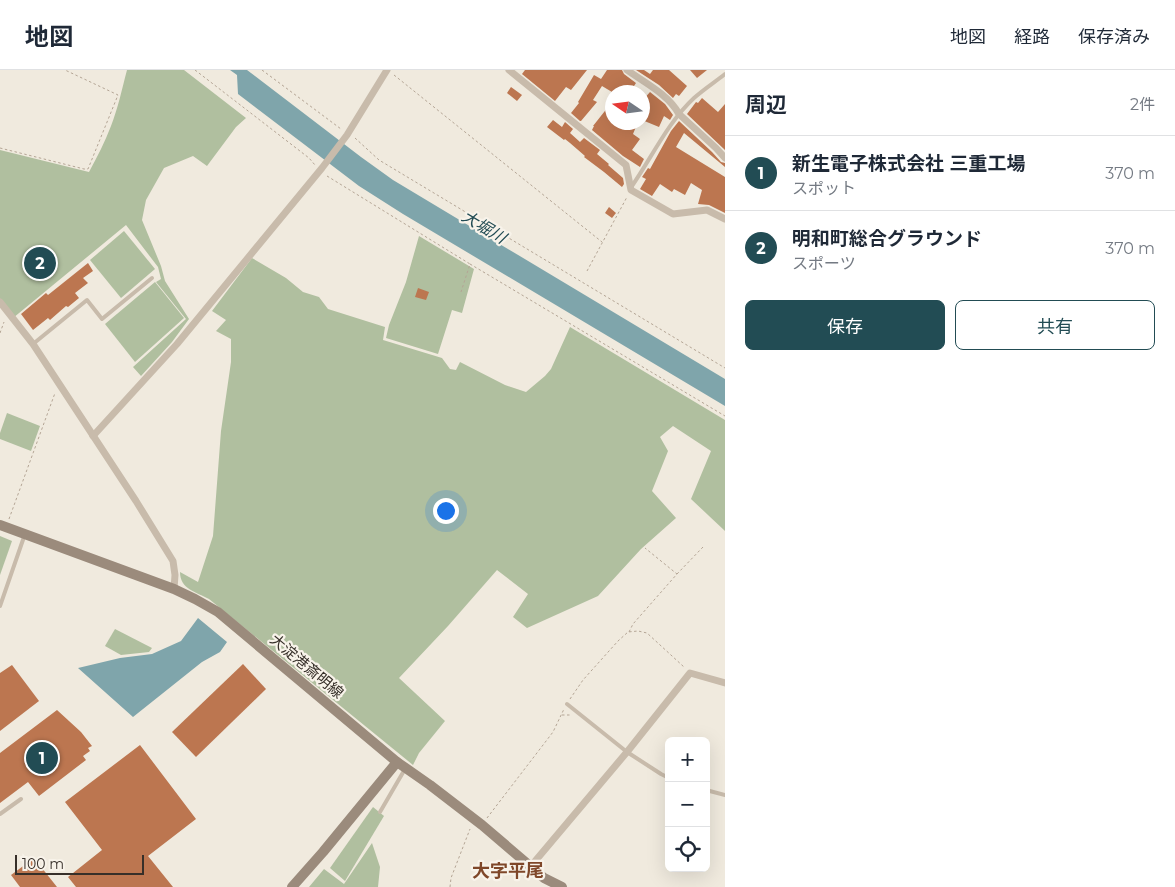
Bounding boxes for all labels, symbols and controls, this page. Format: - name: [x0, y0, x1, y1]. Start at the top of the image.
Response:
- text: 地図: [25, 22, 73, 51]
- text: 地図: [950, 26, 986, 48]
- text: 経路: [1014, 26, 1050, 48]
- text: 保存済み: [1078, 26, 1150, 48]
- north arrow: [605, 85, 650, 130]
- text: 周辺: [745, 92, 787, 117]
- text: 2件: [1130, 95, 1155, 114]
- text: 新生電子株式会社 三重工場: [792, 152, 1025, 175]
- text: 1: [758, 164, 764, 183]
- text: 370 m: [1105, 164, 1155, 183]
- text: スポット: [792, 179, 856, 198]
- water label: 大堀川: [459, 206, 511, 249]
- text: 明和町総合グラウンド: [792, 227, 982, 250]
- text: 2: [756, 239, 766, 258]
- text: 370 m: [1105, 239, 1155, 258]
- pin: 2: [24, 244, 56, 282]
- text: スポーツ: [792, 254, 856, 273]
- button: 保存: [745, 300, 945, 350]
- button: 共有: [955, 300, 1155, 350]
- your location: [433, 498, 459, 524]
- street label: 大淀港斎明線: [266, 630, 348, 702]
- map controls: [665, 737, 710, 872]
- button: +: [665, 737, 710, 782]
- pin: 1: [26, 739, 58, 777]
- button: −: [665, 782, 710, 827]
- button: locate: [665, 827, 710, 872]
- scale bar: [15, 852, 144, 875]
- text: 100 m: [22, 855, 64, 873]
- district label: 大字平尾: [472, 860, 544, 882]

